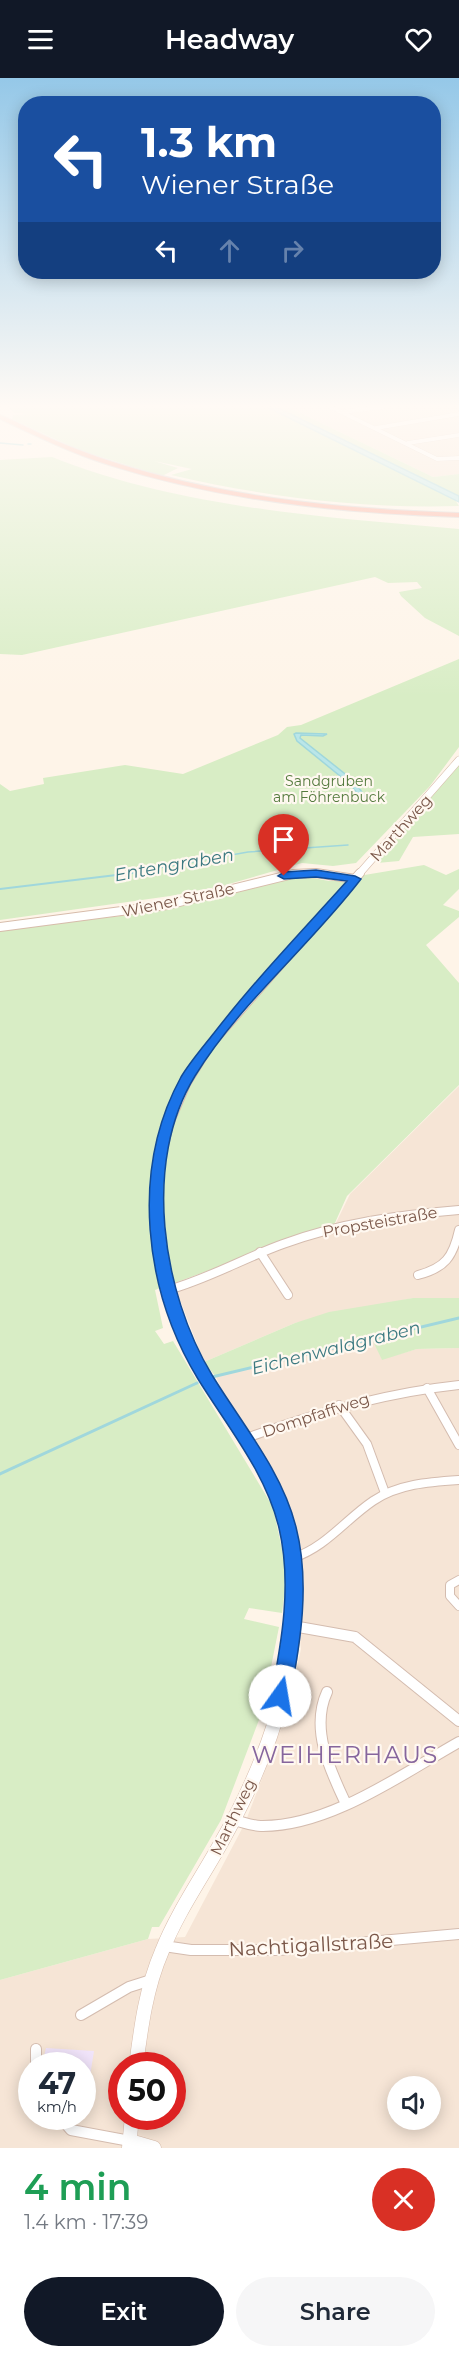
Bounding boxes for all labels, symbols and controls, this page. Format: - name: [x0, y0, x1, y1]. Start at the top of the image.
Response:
- icon: menu: [24, 23, 57, 56]
- text: Headway: [165, 23, 294, 56]
- icon: heart: [402, 23, 435, 56]
- text: 1.3 km: [141, 116, 277, 168]
- icon: left: [42, 120, 120, 198]
- text: Wiener Straße: [141, 168, 334, 201]
- icon: left: [150, 234, 183, 267]
- icon: ahead: [213, 234, 246, 267]
- icon: right: [276, 234, 309, 267]
- park label: Sandgruben am Föhrenbuck: [273, 772, 386, 806]
- street label: Marthweg: [366, 791, 436, 865]
- pin: [258, 814, 309, 876]
- icon: arrive: [267, 823, 300, 856]
- water label: Entengraben: [113, 844, 235, 886]
- street label: Wiener Straße: [120, 879, 236, 921]
- street label: Propsteistraße: [321, 1203, 439, 1241]
- water label: Eichenwaldgraben: [249, 1316, 423, 1380]
- street label: Dompfaffweg: [260, 1389, 372, 1441]
- position arrow: [248, 1664, 312, 1728]
- district label: WEIHERHAUS: [251, 1740, 439, 1769]
- street label: Marthweg: [206, 1776, 260, 1858]
- street label: Nachtigallstraße: [228, 1929, 394, 1961]
- speed limit sign: 50: [108, 2052, 186, 2130]
- text: 47: [38, 2065, 76, 2102]
- map controls: [387, 2076, 441, 2130]
- button: sound: [387, 2076, 441, 2130]
- text: km/h: [37, 2097, 77, 2116]
- text: 4 min: [24, 2165, 131, 2209]
- button: close: [372, 2168, 435, 2231]
- text: 1.4 km · 17:39: [24, 2210, 149, 2234]
- button: Exit: [24, 2277, 224, 2346]
- button: Share: [236, 2277, 435, 2346]

